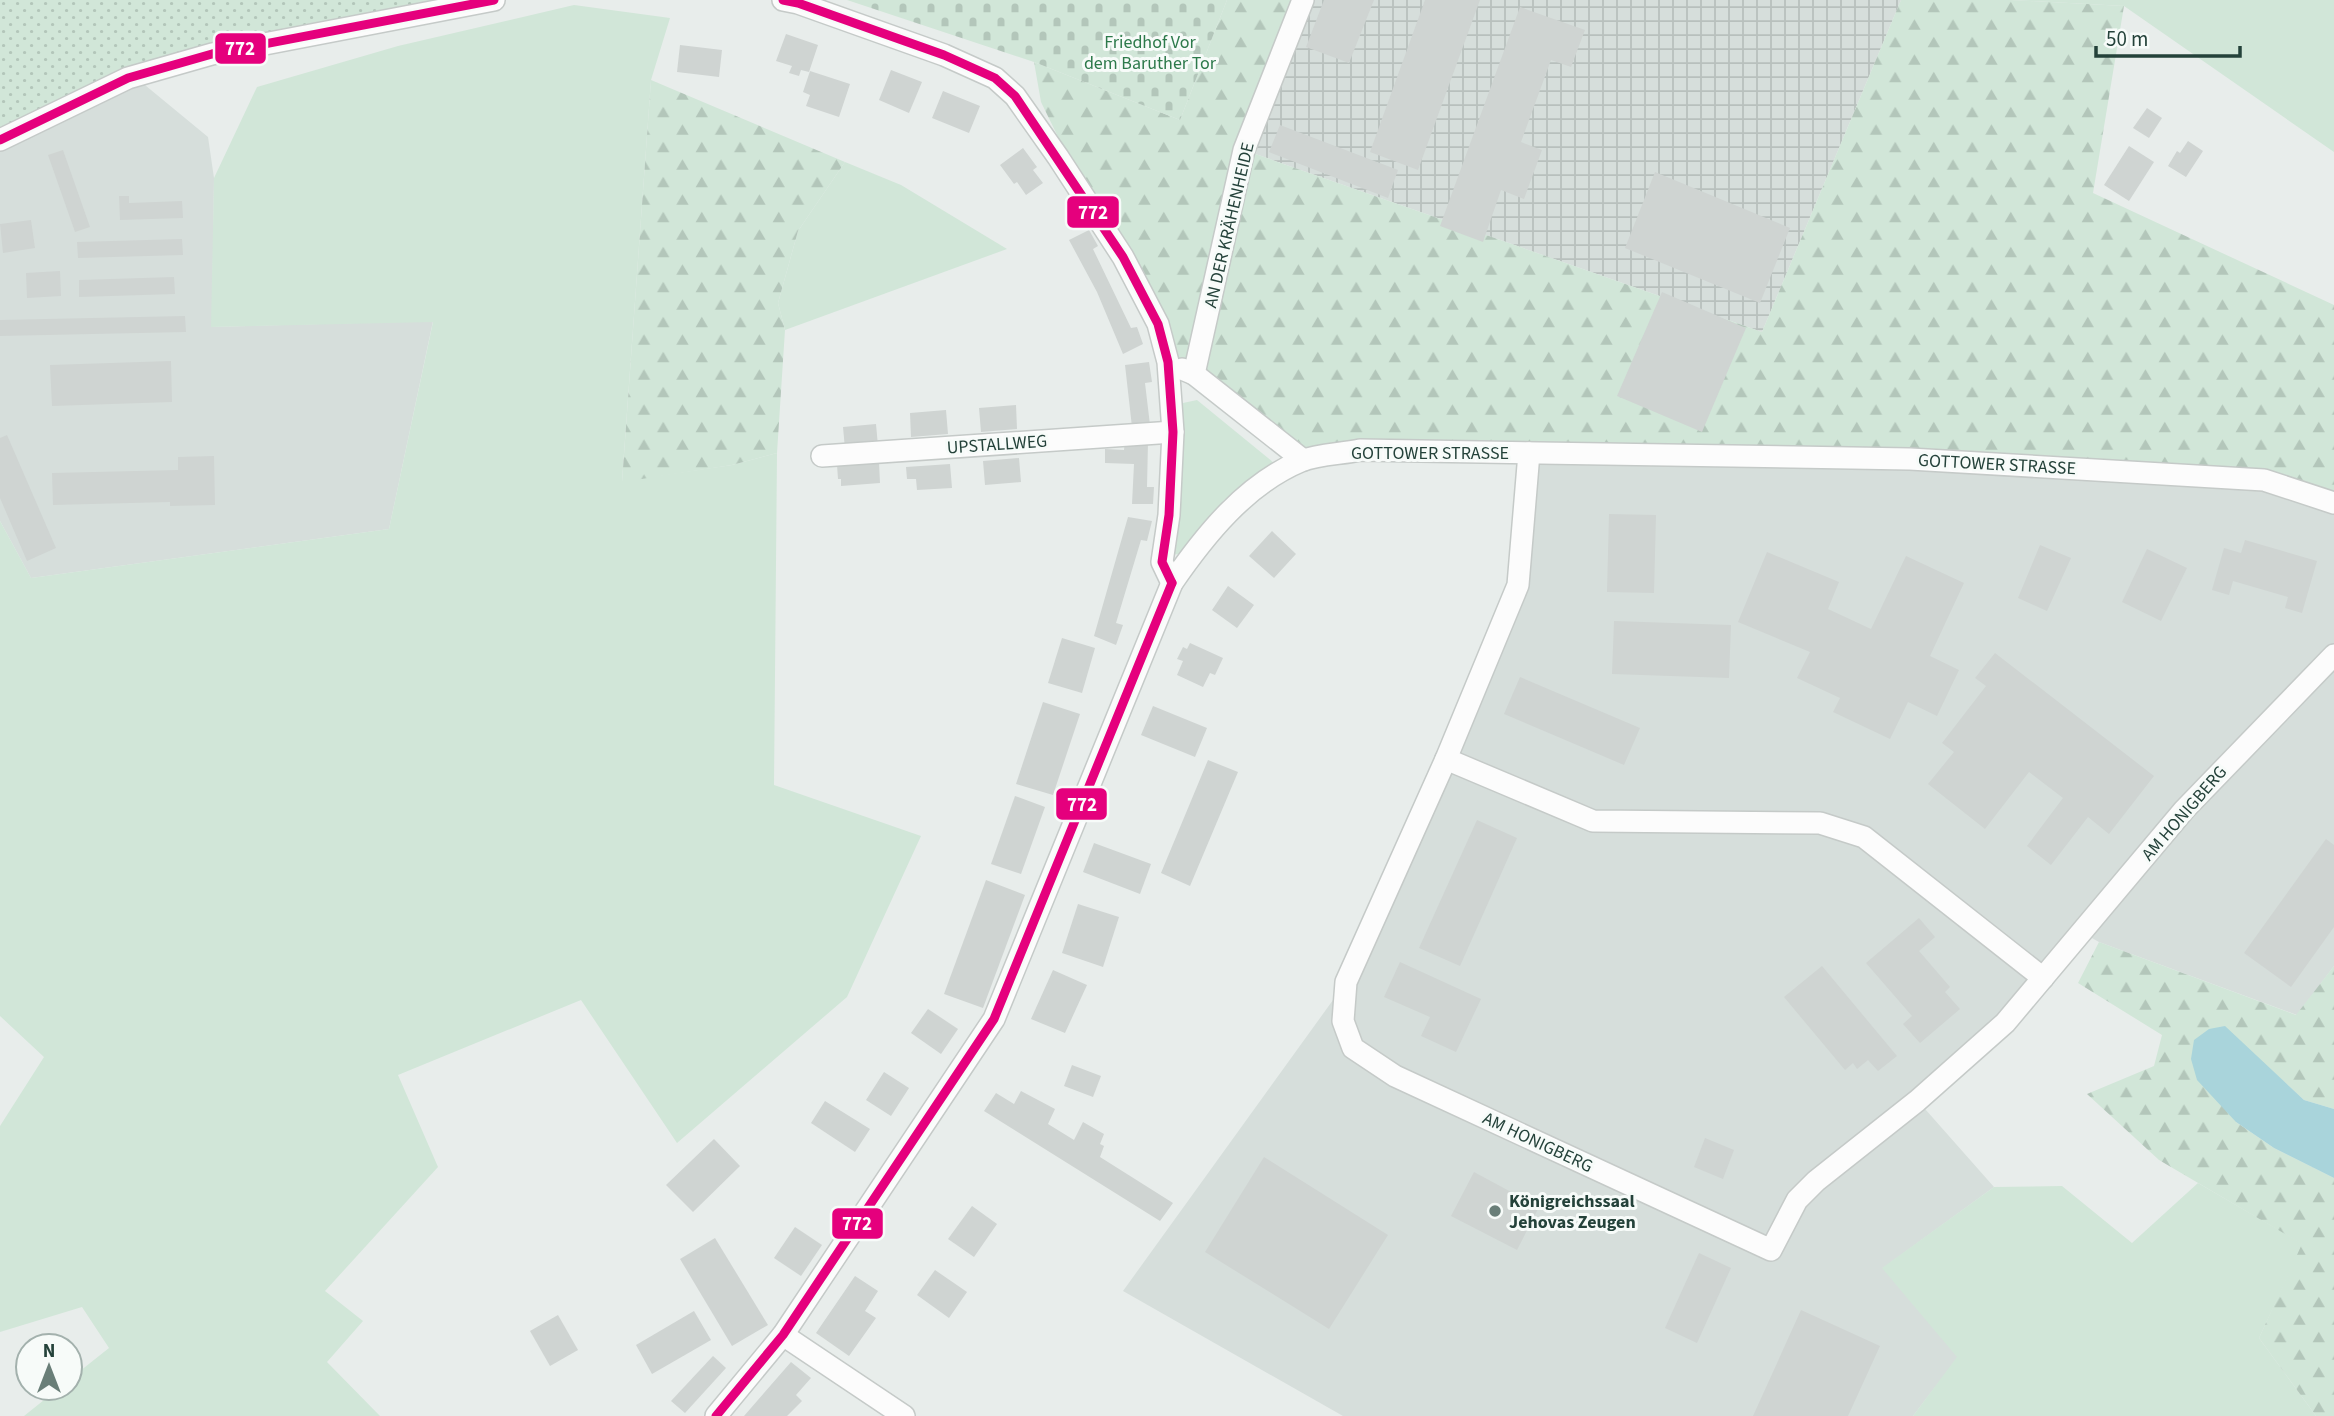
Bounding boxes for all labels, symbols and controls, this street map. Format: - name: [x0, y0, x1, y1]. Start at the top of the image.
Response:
- scale bar: [2096, 14, 2240, 58]
- text: 50 m: [2106, 24, 2148, 54]
- park label: Friedhof Vor dem Baruther Tor: [1084, 30, 1217, 76]
- line badge: 772: [214, 32, 267, 65]
- text: 772: [225, 36, 255, 63]
- street label: AN DER KRÄHENHEIDE: [1198, 140, 1261, 310]
- line badge: 772: [1066, 195, 1120, 229]
- text: 772: [1078, 200, 1108, 227]
- street label: UPSTALLWEG: [946, 429, 1048, 460]
- street label: GOTTOWER STRASSE: [1351, 441, 1509, 466]
- street label: GOTTOWER STRASSE: [1917, 448, 2077, 481]
- street label: AM HONIGBERG: [2136, 760, 2233, 866]
- line badge: 772: [1055, 787, 1108, 821]
- text: 772: [1067, 792, 1097, 819]
- street label: AM HONIGBERG: [1479, 1106, 1597, 1179]
- place label: Königreichssaal Jehovas Zeugen: [1509, 1189, 1636, 1235]
- marker: Königreichssaal Jehovas Zeugen: [1487, 1203, 1503, 1219]
- line badge: 772: [831, 1207, 884, 1240]
- text: 772: [842, 1211, 872, 1238]
- north arrow: [14, 1332, 84, 1402]
- text: N: [43, 1338, 55, 1365]

